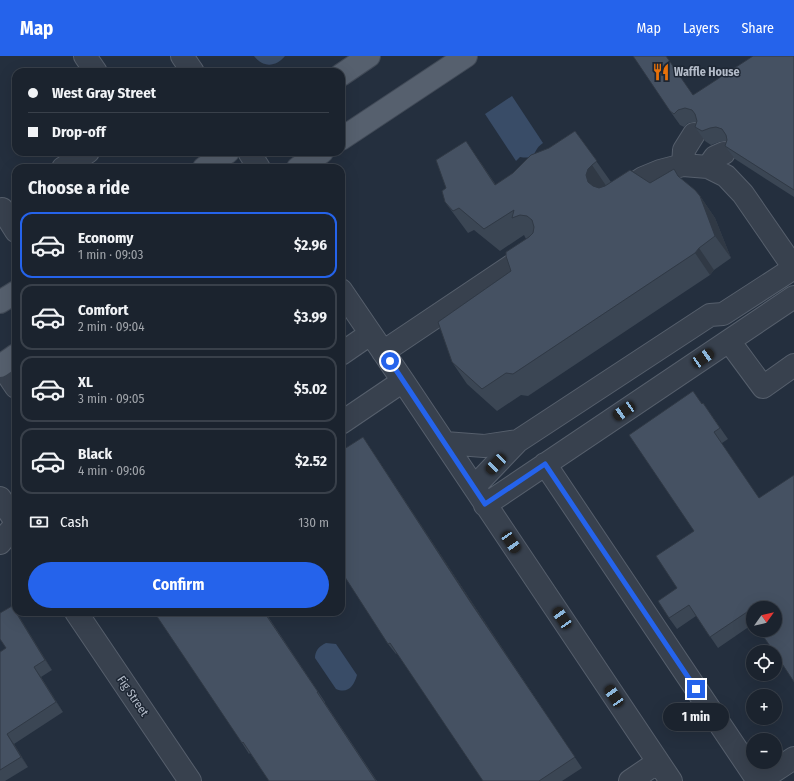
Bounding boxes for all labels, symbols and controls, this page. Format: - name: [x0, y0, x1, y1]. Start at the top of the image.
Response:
- text: Map: [20, 17, 53, 40]
- text: Map: [637, 20, 661, 37]
- text: Layers: [683, 20, 719, 37]
- text: Share: [741, 20, 774, 37]
- restaurant icon: Waffle House: [651, 62, 671, 82]
- place label: Waffle House: [674, 65, 740, 79]
- text: West Gray Street: [52, 84, 156, 102]
- text: Drop-off: [52, 123, 106, 141]
- text: Choose a ride: [28, 177, 130, 199]
- icon: car: [30, 227, 66, 263]
- text: Economy: [78, 229, 133, 247]
- text: $2.96: [294, 236, 327, 254]
- text: 1 min · 09:03: [78, 247, 143, 262]
- icon: car: [30, 299, 66, 335]
- text: Comfort: [78, 301, 129, 319]
- text: $3.99: [294, 308, 327, 326]
- text: 2 min · 09:04: [78, 319, 145, 334]
- car: [690, 346, 716, 370]
- route start: [381, 352, 399, 370]
- icon: car: [30, 371, 66, 407]
- text: XL: [78, 373, 93, 391]
- text: $5.02: [294, 380, 327, 398]
- text: 3 min · 09:05: [78, 391, 144, 406]
- car: [611, 399, 637, 423]
- icon: car: [30, 443, 66, 479]
- text: Black: [78, 445, 112, 463]
- car: [483, 451, 509, 477]
- text: $2.52: [295, 452, 327, 470]
- text: 4 min · 09:06: [78, 463, 145, 478]
- icon: cash: [28, 511, 50, 533]
- text: Cash: [60, 513, 89, 531]
- text: 130 m: [298, 515, 329, 530]
- car: [499, 529, 523, 555]
- button: Confirm: [28, 562, 329, 608]
- north arrow: [746, 601, 782, 637]
- map controls: [746, 601, 782, 769]
- car: [550, 605, 574, 631]
- button: locate: [746, 645, 782, 681]
- street label: Fig Street: [114, 673, 152, 719]
- route end: [687, 680, 705, 698]
- car: [602, 683, 626, 709]
- button: +: [746, 689, 782, 725]
- callout: 1 min: [663, 703, 729, 731]
- text: 1 min: [682, 709, 710, 724]
- button: −: [746, 733, 782, 769]

